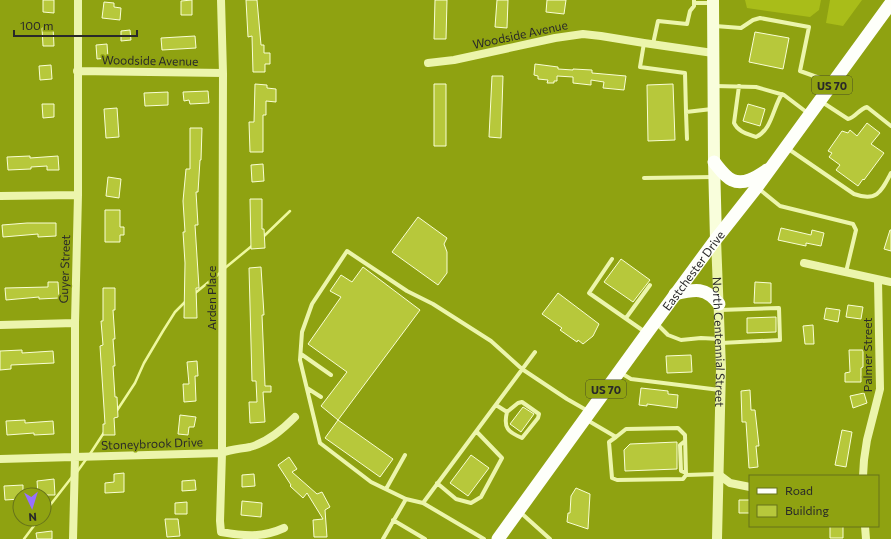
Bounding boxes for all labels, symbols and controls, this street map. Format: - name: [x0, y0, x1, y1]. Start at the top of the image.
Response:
- scale bar: [14, 12, 137, 38]
- street label: Woodside Avenue: [471, 17, 569, 51]
- text: 100 m: [20, 18, 54, 32]
- street label: Woodside Avenue: [101, 52, 199, 68]
- road number: US 70: [812, 76, 852, 94]
- street label: Eastchester Drive: [659, 228, 727, 313]
- street label: Guyer Street: [56, 234, 72, 304]
- street label: Arden Place: [204, 266, 218, 330]
- street label: North Centennial Street: [710, 277, 728, 407]
- street label: Palmer Street: [860, 318, 874, 392]
- road number: US 70: [586, 380, 626, 398]
- street label: Stoneybrook Drive: [101, 434, 203, 452]
- legend: [749, 475, 879, 527]
- text: Road: [785, 483, 813, 497]
- north arrow: [12, 487, 52, 527]
- text: Building: [785, 503, 829, 517]
- text: N: [28, 511, 37, 524]

